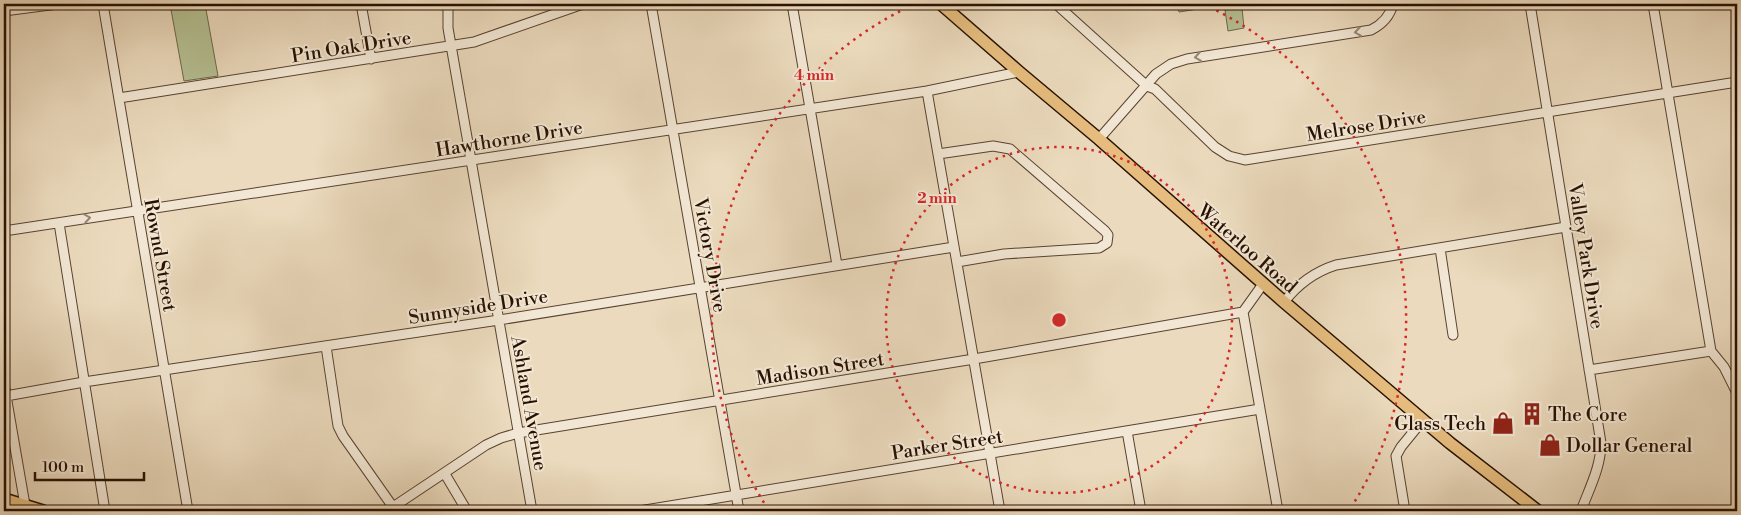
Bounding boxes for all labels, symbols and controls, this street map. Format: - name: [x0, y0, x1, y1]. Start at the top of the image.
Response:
- street label: Pin Oak Drive: [289, 26, 413, 68]
- one-way arrow: [1354, 27, 1363, 37]
- one-way arrow: [1193, 52, 1202, 62]
- text: 4 min: [794, 66, 835, 85]
- street label: Melrose Drive: [1305, 105, 1428, 147]
- street label: Hawthorne Drive: [434, 116, 584, 162]
- street label: Valley Park Drive: [1562, 181, 1609, 331]
- text: 2 min: [917, 189, 957, 208]
- street label: Victory Drive: [688, 195, 732, 314]
- street label: Rownd Street: [138, 197, 182, 314]
- street label: Waterloo Road: [1192, 198, 1302, 299]
- one-way arrow: [82, 214, 91, 224]
- street label: Sunnyside Drive: [407, 284, 550, 330]
- centre of rings: [1050, 311, 1068, 329]
- street label: Ashland Avenue: [505, 333, 553, 473]
- street label: Madison Street: [754, 347, 886, 391]
- building icon: The Core: [1519, 401, 1545, 427]
- place label: The Core: [1548, 403, 1627, 427]
- shop icon: Glass Tech: [1490, 410, 1516, 436]
- place label: Glass Tech: [1394, 412, 1486, 436]
- street label: Parker Street: [890, 424, 1005, 466]
- shop icon: Dollar General: [1537, 432, 1563, 458]
- place label: Dollar General: [1566, 434, 1693, 458]
- scale bar: [35, 450, 144, 482]
- text: 100 m: [42, 458, 84, 477]

